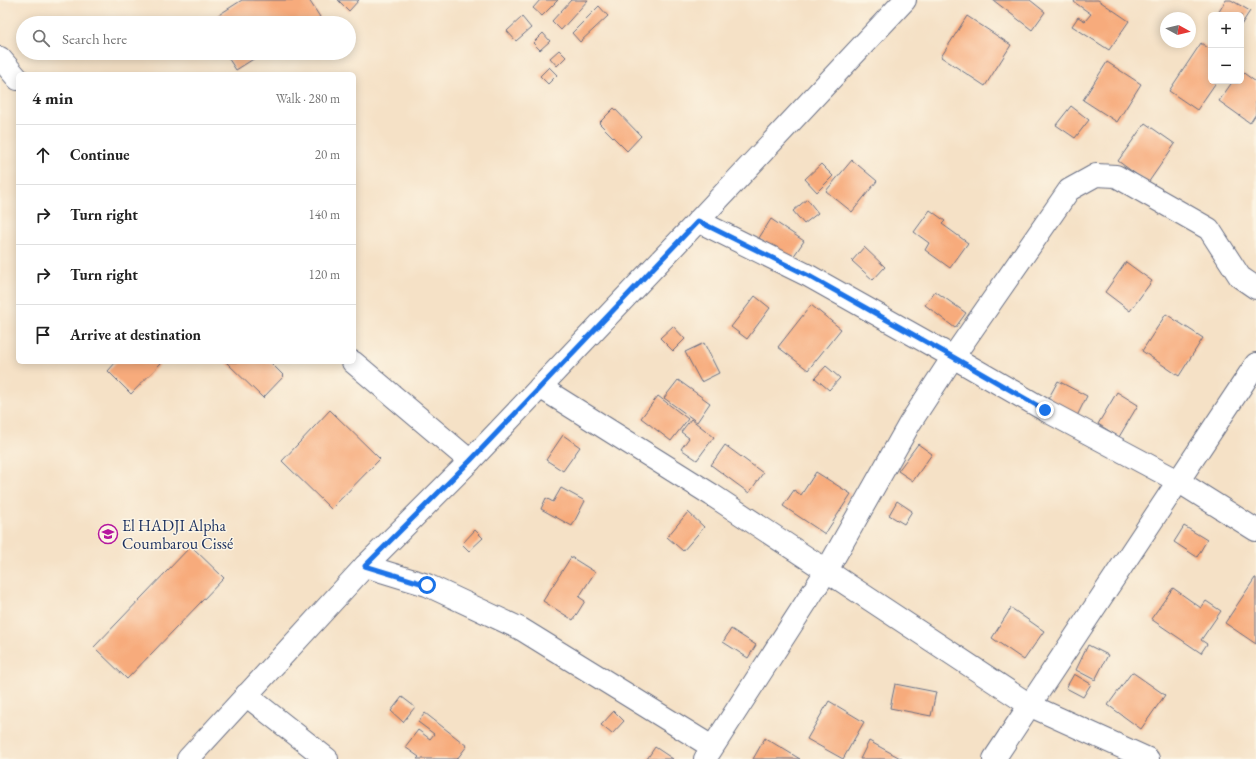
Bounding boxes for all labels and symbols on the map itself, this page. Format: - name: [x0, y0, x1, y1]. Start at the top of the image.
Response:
- north arrow: [1160, 12, 1196, 48]
- route end: [1036, 401, 1054, 419]
- place label: El HADJI Alpha Coumbarou Cissé: [122, 515, 233, 554]
- school or university icon: El HADJI Alpha Coumbarou Cissé: [97, 523, 119, 545]
- route start: [418, 576, 436, 594]

